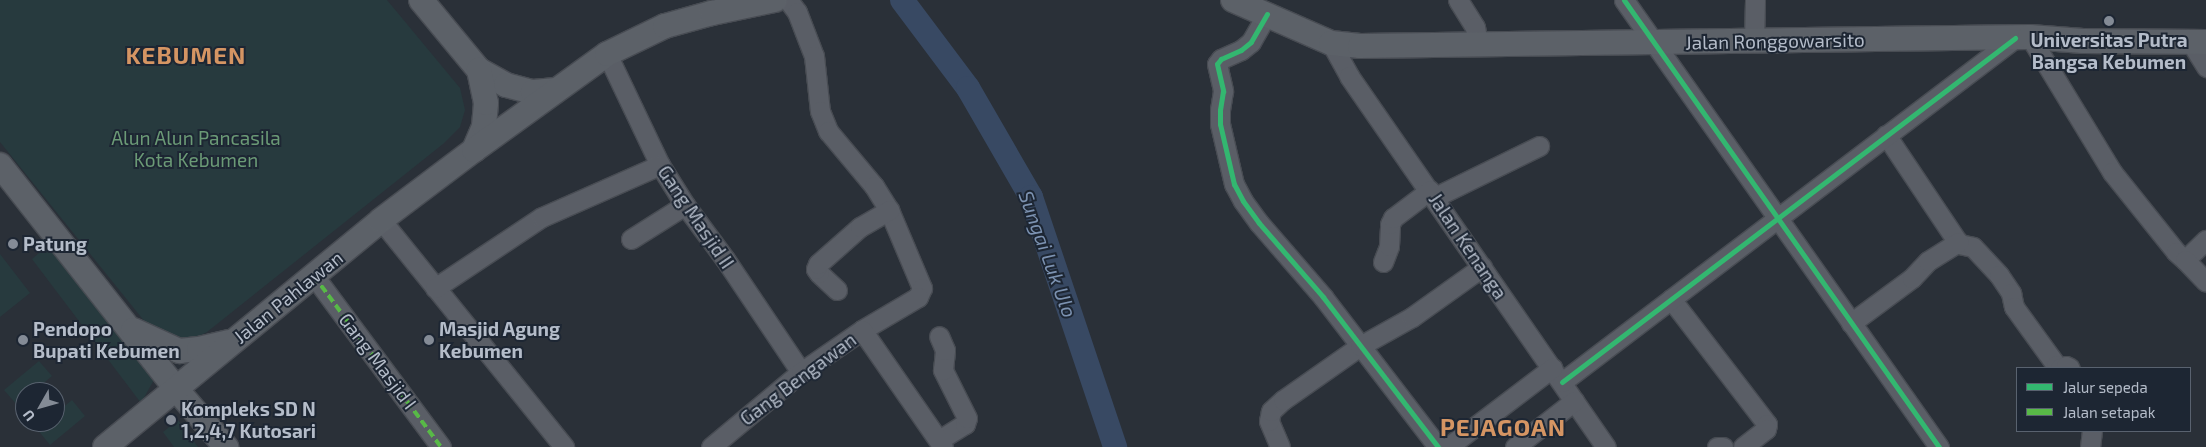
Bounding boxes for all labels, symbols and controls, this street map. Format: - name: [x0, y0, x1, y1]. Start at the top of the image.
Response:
- marker: Universitas Putra Bangsa Kebumen: [2103, 15, 2115, 27]
- street label: Jalan Ronggowarsito: [1685, 28, 1865, 54]
- place label: Universitas Putra Bangsa Kebumen: [2031, 29, 2187, 73]
- district label: KEBUMEN: [125, 41, 247, 69]
- park label: Alun Alun Pancasila Kota Kebumen: [111, 127, 281, 171]
- street label: Gang Masjid II: [653, 161, 739, 273]
- water label: Sungai Luk Ulo: [1014, 187, 1082, 321]
- street label: Jalan Kenanga: [1424, 189, 1512, 303]
- place label: Patung: [23, 233, 87, 255]
- marker: Patung: [7, 238, 19, 250]
- street label: Jalan Pahlawan: [229, 246, 347, 348]
- street label: Gang Masjid I: [334, 308, 422, 414]
- place label: Pendopo Bupati Kebumen: [33, 318, 180, 362]
- place label: Masjid Agung Kebumen: [439, 318, 560, 362]
- street label: Gang Bengawan: [736, 328, 860, 430]
- marker: Pendopo Bupati Kebumen: [17, 334, 29, 346]
- marker: Masjid Agung Kebumen: [423, 334, 435, 346]
- legend: [2016, 367, 2191, 432]
- text: Jalur sepeda: [2063, 378, 2148, 396]
- north arrow: [15, 382, 65, 432]
- place label: Kompleks SD N 1,2,4,7 Kutosari: [181, 398, 316, 442]
- text: Jalan setapak: [2063, 403, 2155, 421]
- text: U: [19, 407, 38, 425]
- district label: PEJAGOAN: [1439, 413, 1567, 441]
- marker: Kompleks SD N 1,2,4,7 Kutosari: [165, 414, 177, 426]

